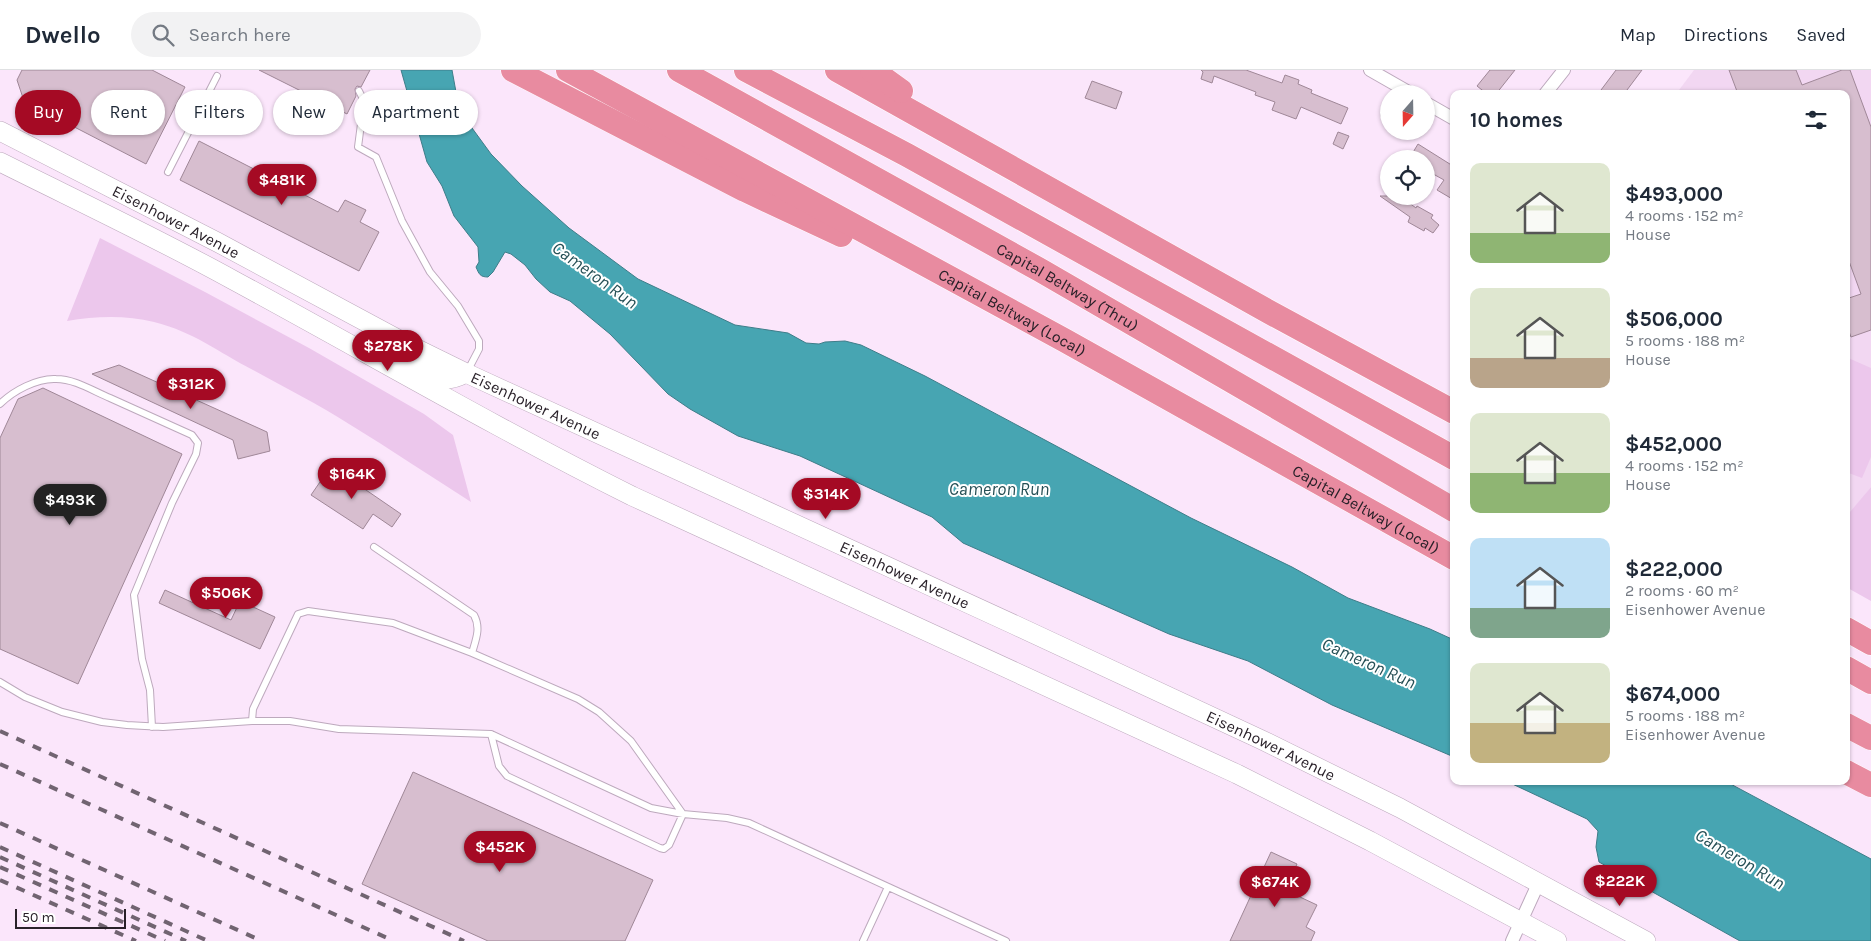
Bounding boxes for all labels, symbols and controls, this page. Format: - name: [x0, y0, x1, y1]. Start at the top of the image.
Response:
- search box: [131, 12, 481, 57]
- text: Dwello: [25, 21, 101, 49]
- icon: search: [149, 21, 177, 49]
- text: Search here: [189, 24, 291, 46]
- text: Map: [1620, 24, 1656, 46]
- text: Directions: [1684, 24, 1768, 46]
- text: Saved: [1796, 24, 1846, 46]
- north arrow: [1380, 85, 1435, 140]
- map controls: [1380, 85, 1435, 205]
- chip: Buy: [15, 90, 81, 135]
- chip: Rent: [91, 90, 165, 135]
- chip: Filters: [175, 90, 263, 135]
- chip: New: [273, 90, 344, 135]
- chip: Apartment: [354, 90, 478, 135]
- icon: filters: [1802, 106, 1830, 134]
- text: 10 homes: [1470, 108, 1563, 132]
- button: locate: [1380, 150, 1435, 205]
- pin: $481K: [247, 164, 317, 206]
- text: $481K: [258, 170, 306, 189]
- street label: Eisenhower Avenue: [109, 181, 243, 262]
- text: $493,000: [1625, 182, 1723, 206]
- icon: home: [1510, 183, 1570, 243]
- text: 4 rooms · 152 m²: [1625, 206, 1744, 225]
- text: House: [1625, 225, 1671, 244]
- water label: Cameron Run: [548, 237, 642, 313]
- street label: Capital Beltway (Thru): [993, 238, 1142, 335]
- street label: Capital Beltway (Local): [935, 264, 1090, 360]
- text: $506,000: [1625, 307, 1723, 331]
- icon: home: [1510, 308, 1570, 368]
- pin: $278K: [353, 330, 423, 372]
- text: 5 rooms · 188 m²: [1625, 331, 1745, 350]
- text: $278K: [363, 336, 413, 355]
- text: House: [1625, 350, 1671, 369]
- street label: Eisenhower Avenue: [468, 367, 604, 443]
- pin: $312K: [156, 368, 226, 410]
- text: $312K: [168, 374, 214, 393]
- text: $452,000: [1625, 432, 1722, 456]
- icon: home: [1510, 433, 1570, 493]
- text: 4 rooms · 152 m²: [1625, 456, 1744, 475]
- pin: $164K: [317, 458, 387, 500]
- street label: Capital Beltway (Local): [1289, 460, 1443, 558]
- text: $164K: [329, 464, 375, 483]
- text: House: [1625, 475, 1671, 494]
- pin: $314K: [791, 478, 861, 520]
- water label: Cameron Run: [949, 478, 1049, 500]
- pin: $493K: [35, 484, 105, 526]
- text: $314K: [803, 484, 849, 503]
- text: $493K: [45, 490, 95, 509]
- street label: Eisenhower Avenue: [837, 536, 973, 612]
- text: $222,000: [1625, 557, 1723, 581]
- icon: home: [1510, 558, 1570, 618]
- pin: $506K: [191, 576, 261, 619]
- text: 2 rooms · 60 m²: [1625, 581, 1739, 600]
- text: $506K: [201, 583, 251, 602]
- text: Eisenhower Avenue: [1625, 600, 1766, 619]
- water label: Cameron Run: [1319, 632, 1419, 694]
- text: $674,000: [1625, 682, 1720, 706]
- icon: home: [1510, 683, 1570, 743]
- street label: Eisenhower Avenue: [1204, 706, 1339, 784]
- text: 5 rooms · 188 m²: [1625, 706, 1745, 725]
- text: Eisenhower Avenue: [1625, 725, 1766, 744]
- water label: Cameron Run: [1691, 824, 1789, 894]
- pin: $452K: [465, 830, 535, 873]
- text: $452K: [475, 837, 525, 856]
- pin: $222K: [1585, 864, 1655, 907]
- pin: $674K: [1240, 866, 1310, 908]
- text: $222K: [1595, 871, 1645, 890]
- text: $674K: [1251, 872, 1299, 891]
- scale bar: [15, 906, 126, 929]
- text: 50 m: [22, 909, 55, 926]

